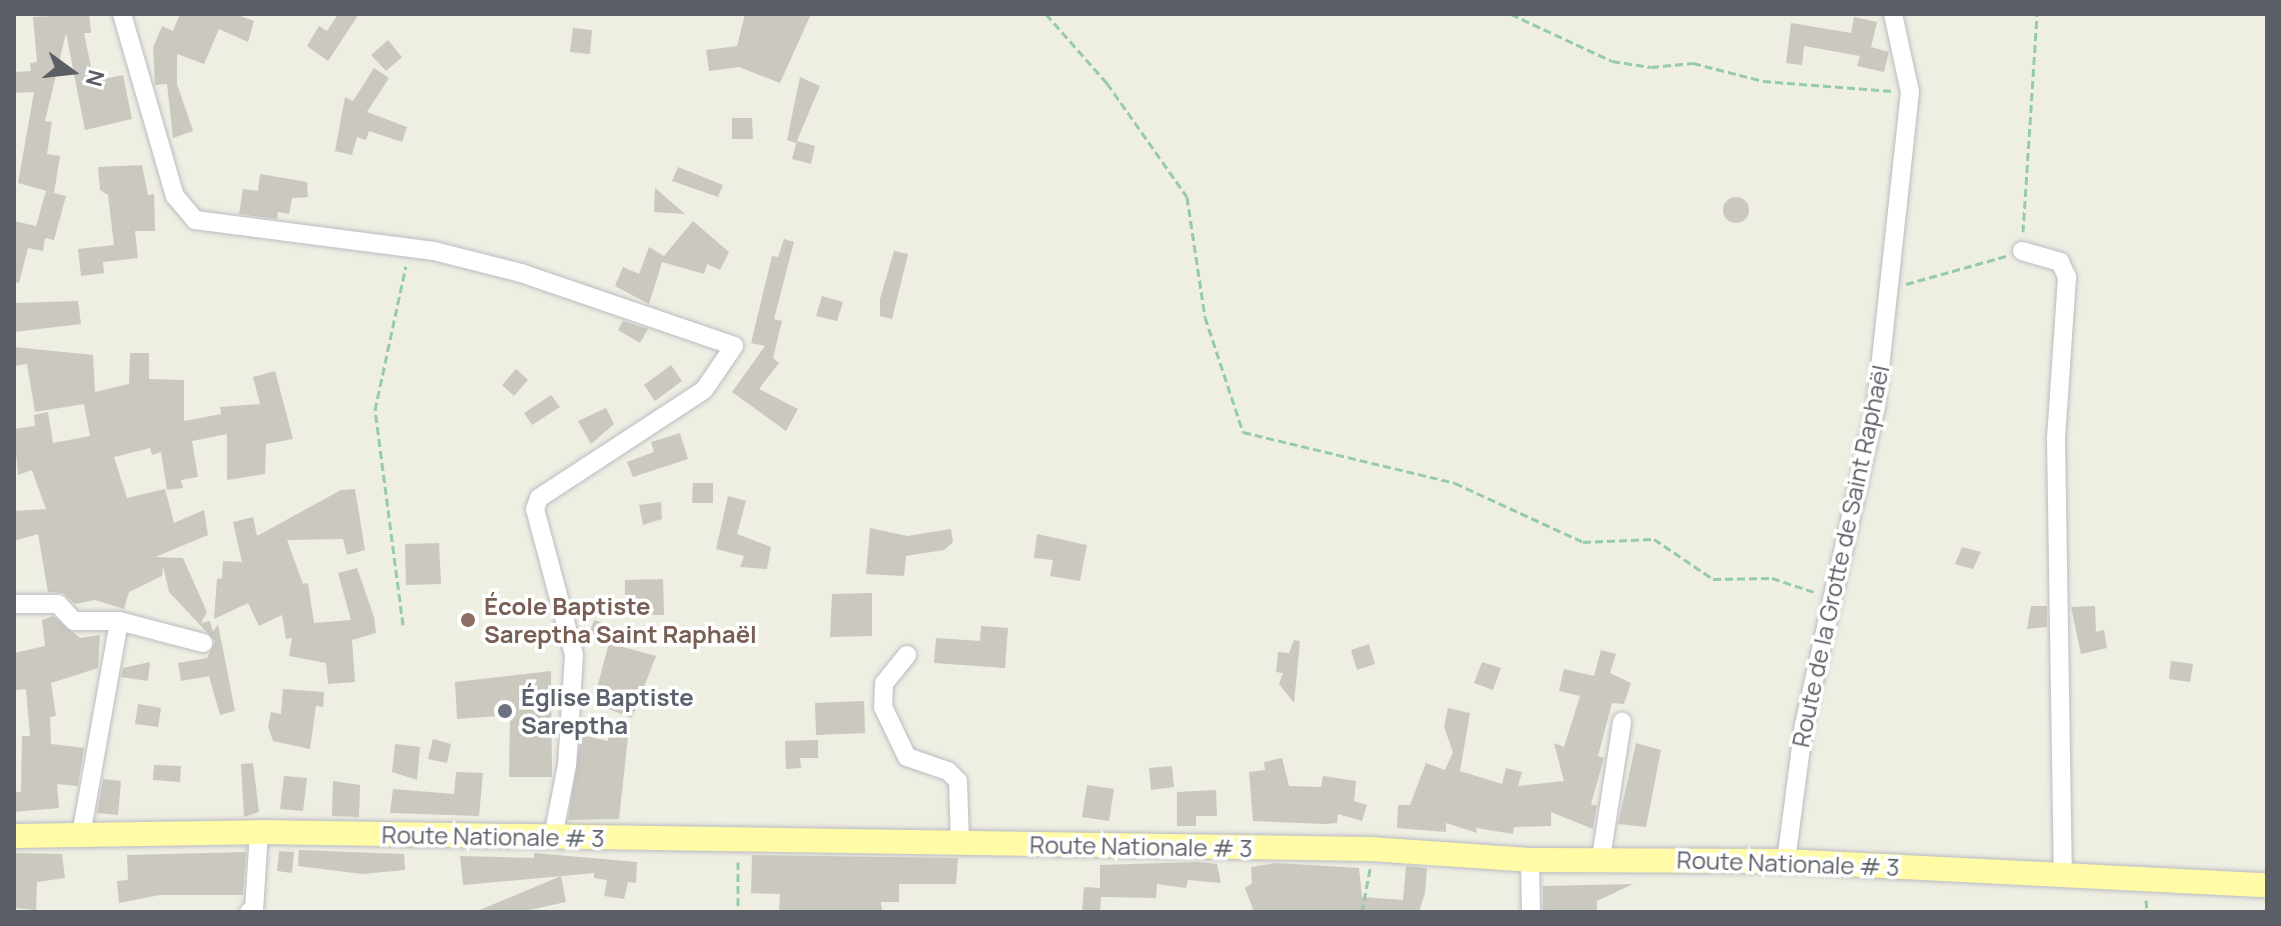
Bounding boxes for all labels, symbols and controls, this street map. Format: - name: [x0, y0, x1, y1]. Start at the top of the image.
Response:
- north arrow: [32, 32, 112, 112]
- text: N: [79, 67, 112, 90]
- street label: Route de la Grotte de Saint Raphaël: [1785, 362, 1895, 750]
- place label: École Baptiste Sareptha Saint Raphaël: [484, 592, 757, 648]
- marker: École Baptiste Sareptha Saint Raphaël: [459, 611, 477, 629]
- place label: Église Baptiste Sareptha: [521, 683, 694, 739]
- marker: Église Baptiste Sareptha: [496, 702, 514, 720]
- street label: Route Nationale # 3: [381, 820, 605, 852]
- street label: Route Nationale # 3: [1029, 830, 1253, 862]
- street label: Route Nationale # 3: [1676, 845, 1900, 881]

